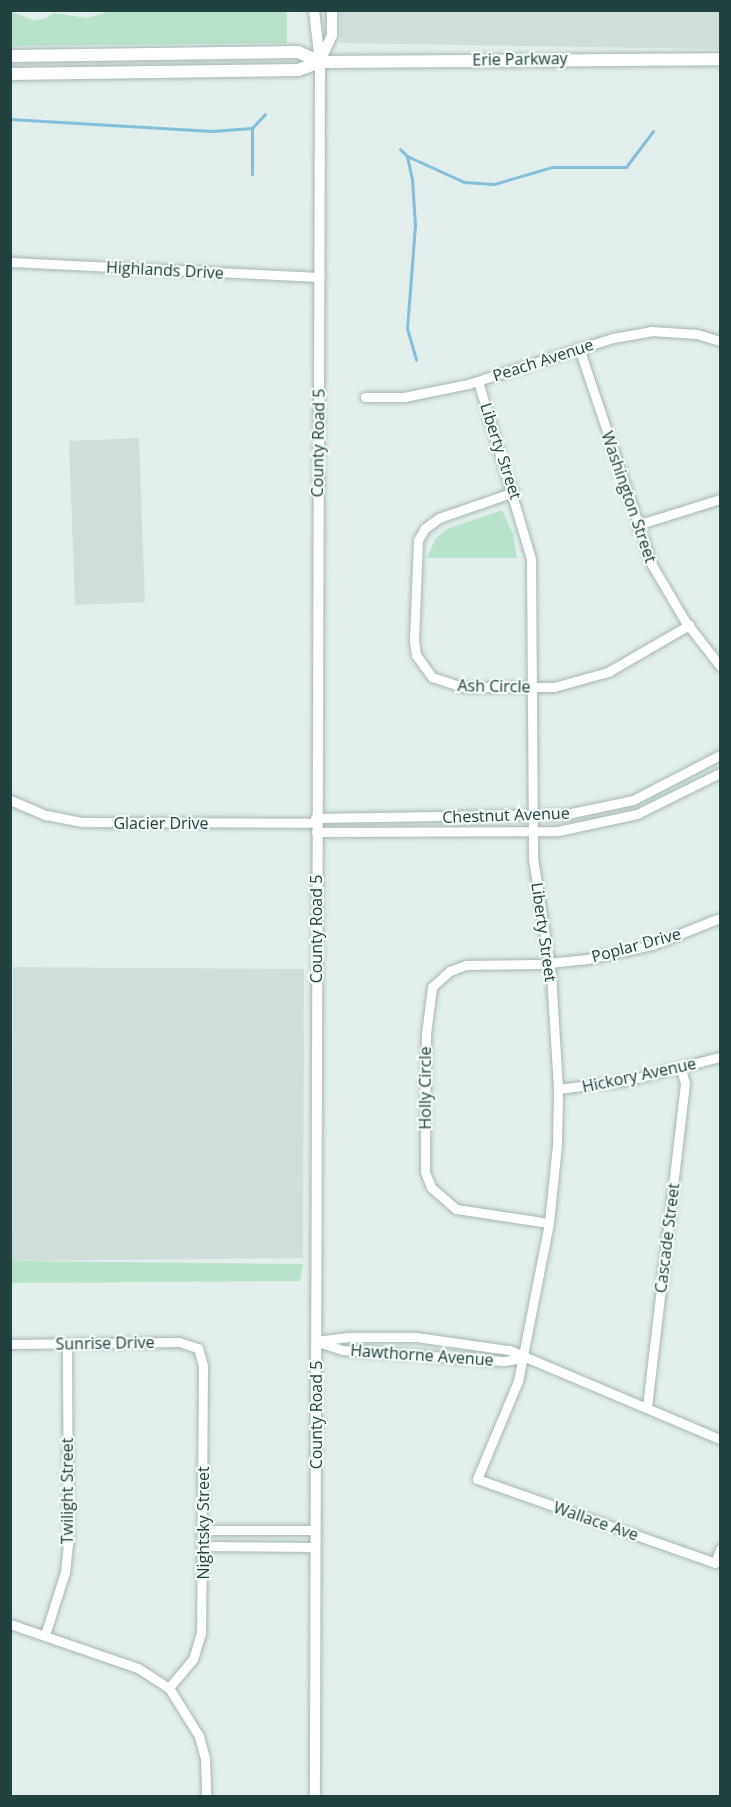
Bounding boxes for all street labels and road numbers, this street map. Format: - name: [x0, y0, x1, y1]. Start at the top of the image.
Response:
- street label: Erie Parkway: [472, 49, 568, 69]
- street label: Highlands Drive: [106, 257, 224, 283]
- street label: Peach Avenue: [490, 335, 596, 385]
- street label: County Road 5: [307, 388, 329, 498]
- street label: Liberty Street: [476, 400, 526, 502]
- street label: Washington Street: [598, 429, 660, 565]
- street label: Ash Circle: [457, 676, 531, 696]
- street label: Chestnut Avenue: [442, 803, 570, 827]
- street label: Glacier Drive: [113, 813, 209, 833]
- street label: County Road 5: [306, 875, 326, 983]
- street label: Liberty Street: [528, 881, 560, 983]
- street label: Poplar Drive: [589, 924, 683, 966]
- street label: Holly Circle: [415, 1046, 435, 1130]
- street label: Hickory Avenue: [580, 1054, 698, 1096]
- street label: Cascade Street: [651, 1182, 683, 1294]
- street label: Sunrise Drive: [55, 1333, 155, 1353]
- street label: Hawthorne Avenue: [350, 1340, 494, 1370]
- street label: County Road 5: [306, 1361, 326, 1469]
- street label: Twilight Street: [57, 1438, 77, 1544]
- street label: Nightsky Street: [193, 1466, 213, 1580]
- street label: Wallace Ave: [551, 1498, 641, 1544]

